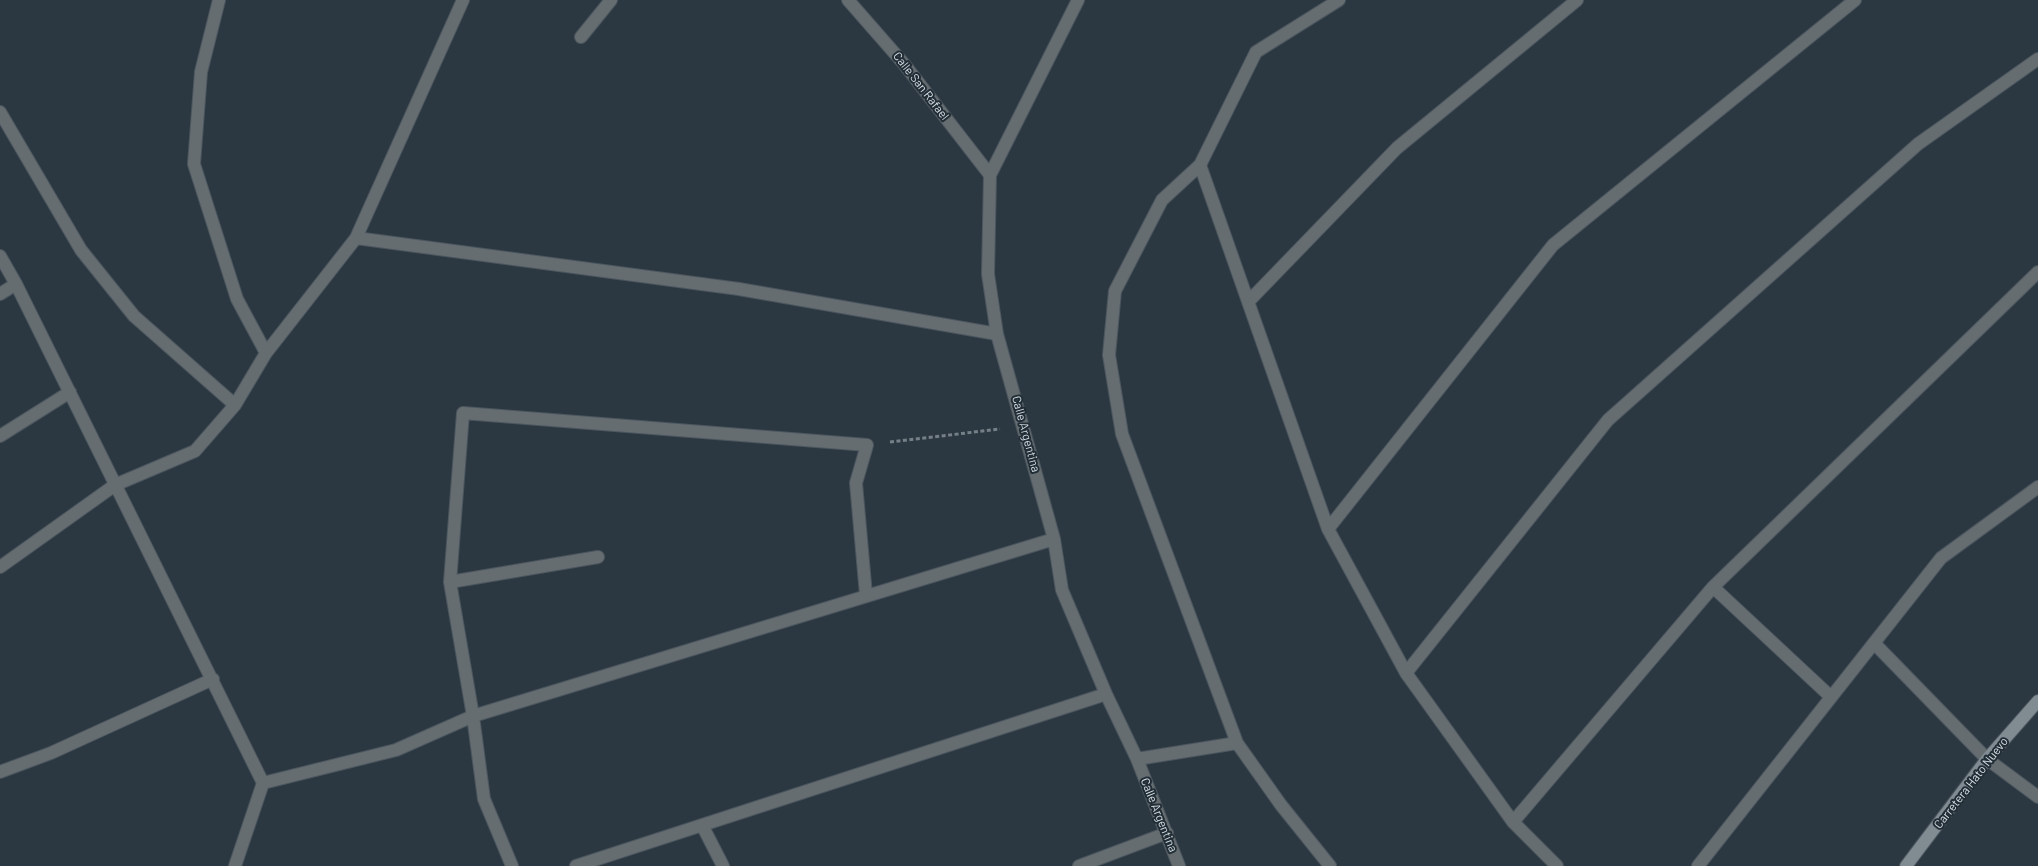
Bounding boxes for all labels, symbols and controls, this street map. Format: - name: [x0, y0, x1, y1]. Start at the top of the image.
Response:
- street label: Calle San Rafael: [890, 49, 952, 123]
- street label: Calle Argentina: [1009, 394, 1043, 474]
- street label: Carretera Hato Nuevo: [1931, 735, 2011, 831]
- street label: Calle Argentina: [1138, 776, 1180, 854]

